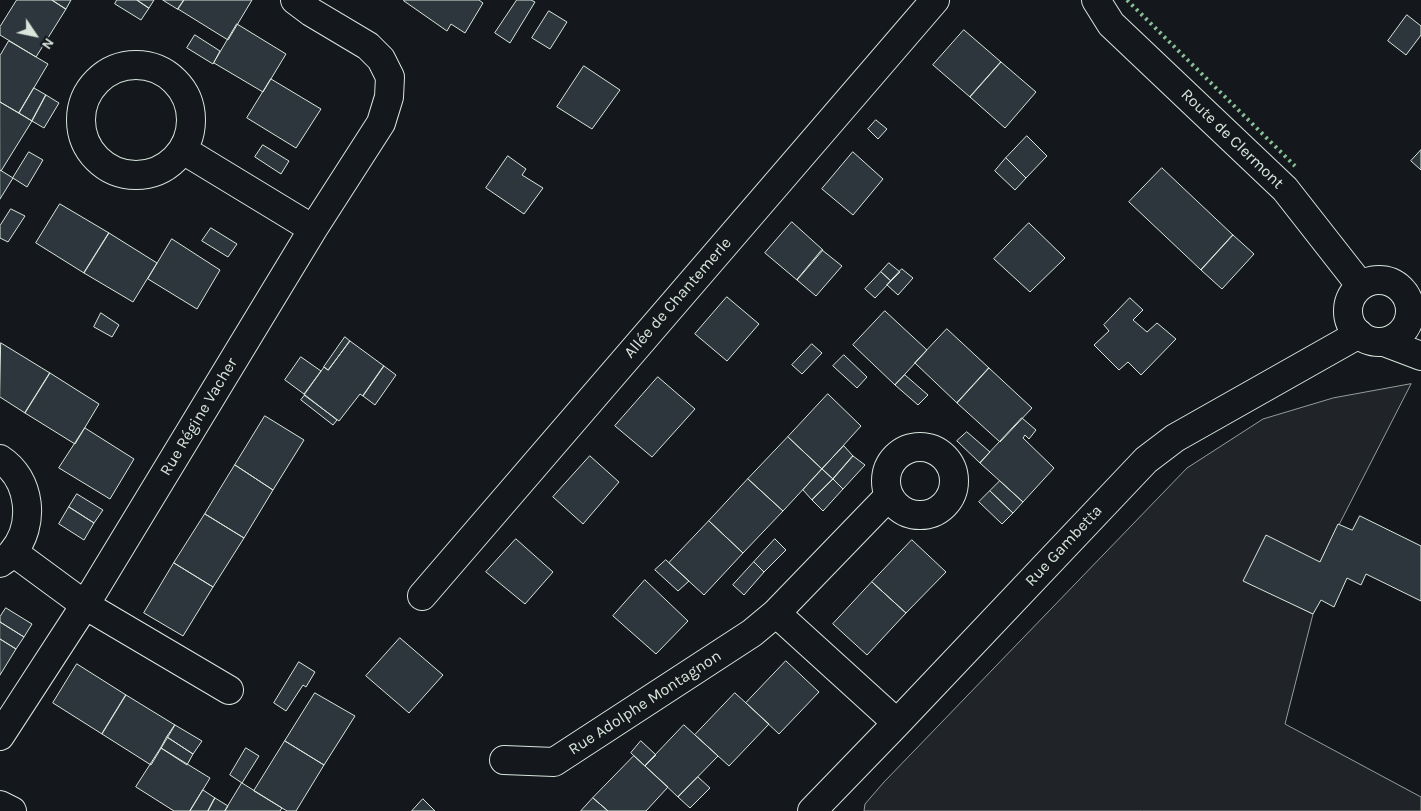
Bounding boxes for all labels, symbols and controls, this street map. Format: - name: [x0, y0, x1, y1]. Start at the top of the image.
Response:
- north arrow: [10, 10, 60, 60]
- text: N: [38, 35, 58, 53]
- street label: Route de Clermont: [1177, 85, 1287, 193]
- street label: Allée de Chantemerle: [620, 234, 736, 362]
- street label: Rue Régine Vacher: [156, 355, 242, 479]
- street label: Rue Gambetta: [1021, 501, 1107, 591]
- street label: Rue Adolphe Montagnon: [565, 646, 725, 760]

